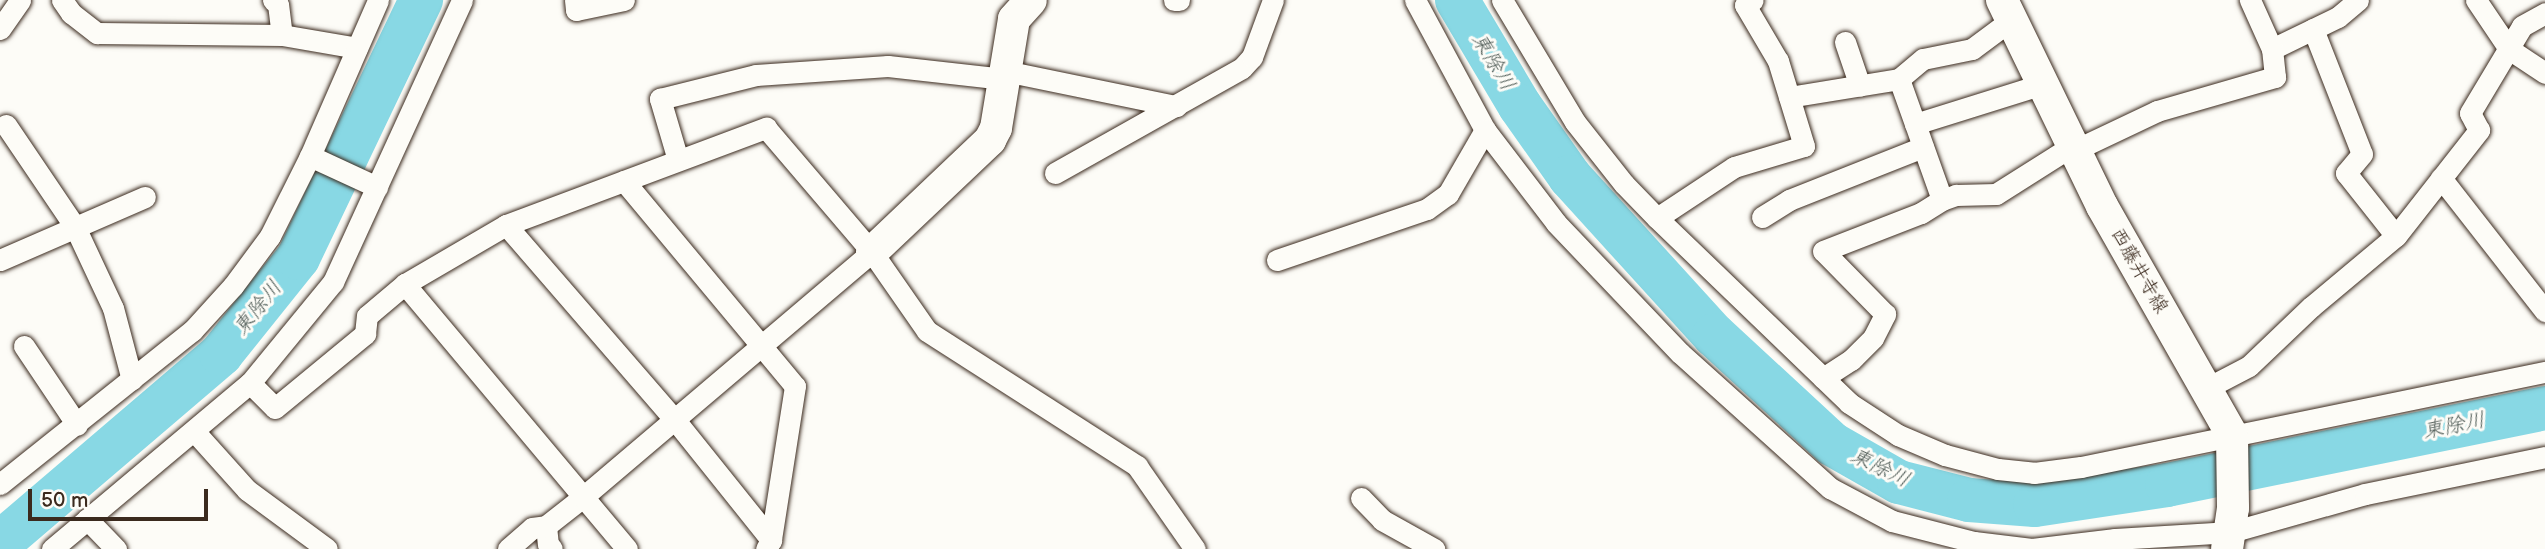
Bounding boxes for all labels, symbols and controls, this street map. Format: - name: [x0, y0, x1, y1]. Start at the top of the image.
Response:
- water label: 東除川: [1466, 29, 1520, 95]
- street label: 西藤井寺線: [2105, 224, 2173, 318]
- water label: 東除川: [228, 276, 288, 340]
- water label: 東除川: [2421, 408, 2487, 444]
- water label: 東除川: [1846, 443, 1914, 493]
- scale bar: [32, 476, 212, 520]
- text: 50 m: [41, 488, 88, 513]

